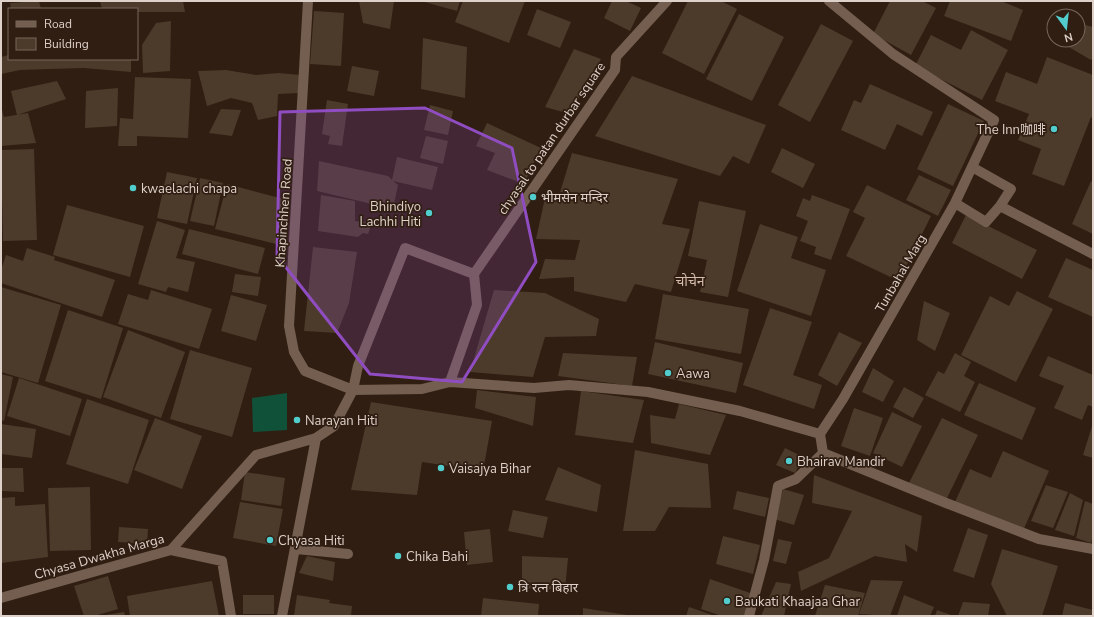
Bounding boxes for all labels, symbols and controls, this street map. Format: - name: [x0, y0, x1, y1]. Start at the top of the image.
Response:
- legend: [8, 8, 138, 60]
- north arrow: [1046, 8, 1086, 48]
- text: Road: [44, 16, 72, 32]
- text: N: [1063, 29, 1074, 45]
- text: Building: [44, 36, 89, 52]
- street label: chyasal to patan durbar square: [494, 59, 610, 218]
- place label: The Inn咖啡: [976, 121, 1046, 139]
- marker: The Inn咖啡: [1049, 124, 1059, 134]
- street label: Khapinchhen Road: [271, 158, 297, 268]
- place label: kwaelachi chapa: [141, 180, 237, 198]
- marker: kwaelachi chapa: [128, 183, 138, 193]
- place label: भीमसेन मन्दिर: [541, 189, 609, 207]
- marker: भीमसेन मन्दिर: [528, 192, 538, 202]
- place label: Bhindiyo Lachhi Hiti: [359, 198, 421, 231]
- marker: Bhindiyo Lachhi Hiti: [424, 208, 434, 218]
- street label: Tunbahal Marg: [871, 231, 931, 316]
- district label: चोचेन: [675, 272, 705, 291]
- place label: Aawa: [676, 365, 710, 383]
- marker: Aawa: [663, 368, 673, 378]
- place label: Narayan Hiti: [305, 412, 378, 430]
- marker: Narayan Hiti: [292, 415, 302, 425]
- place label: Bhairav Mandir: [797, 453, 886, 471]
- marker: Bhairav Mandir: [784, 456, 794, 466]
- place label: Vaisajya Bihar: [448, 460, 531, 478]
- marker: Vaisajya Bihar: [436, 463, 446, 473]
- street label: Chyasa Dwakha Marga: [32, 530, 166, 584]
- place label: Chyasa Hiti: [278, 532, 344, 550]
- marker: Chyasa Hiti: [265, 535, 275, 545]
- place label: Chika Bahi: [406, 548, 468, 566]
- marker: Chika Bahi: [393, 551, 403, 561]
- place label: त्रि रत्न बिहार: [518, 579, 579, 597]
- marker: त्रि रत्न बिहार: [505, 582, 515, 592]
- place label: Baukati Khaajaa Ghar: [735, 593, 860, 611]
- marker: Baukati Khaajaa Ghar: [722, 596, 732, 606]

